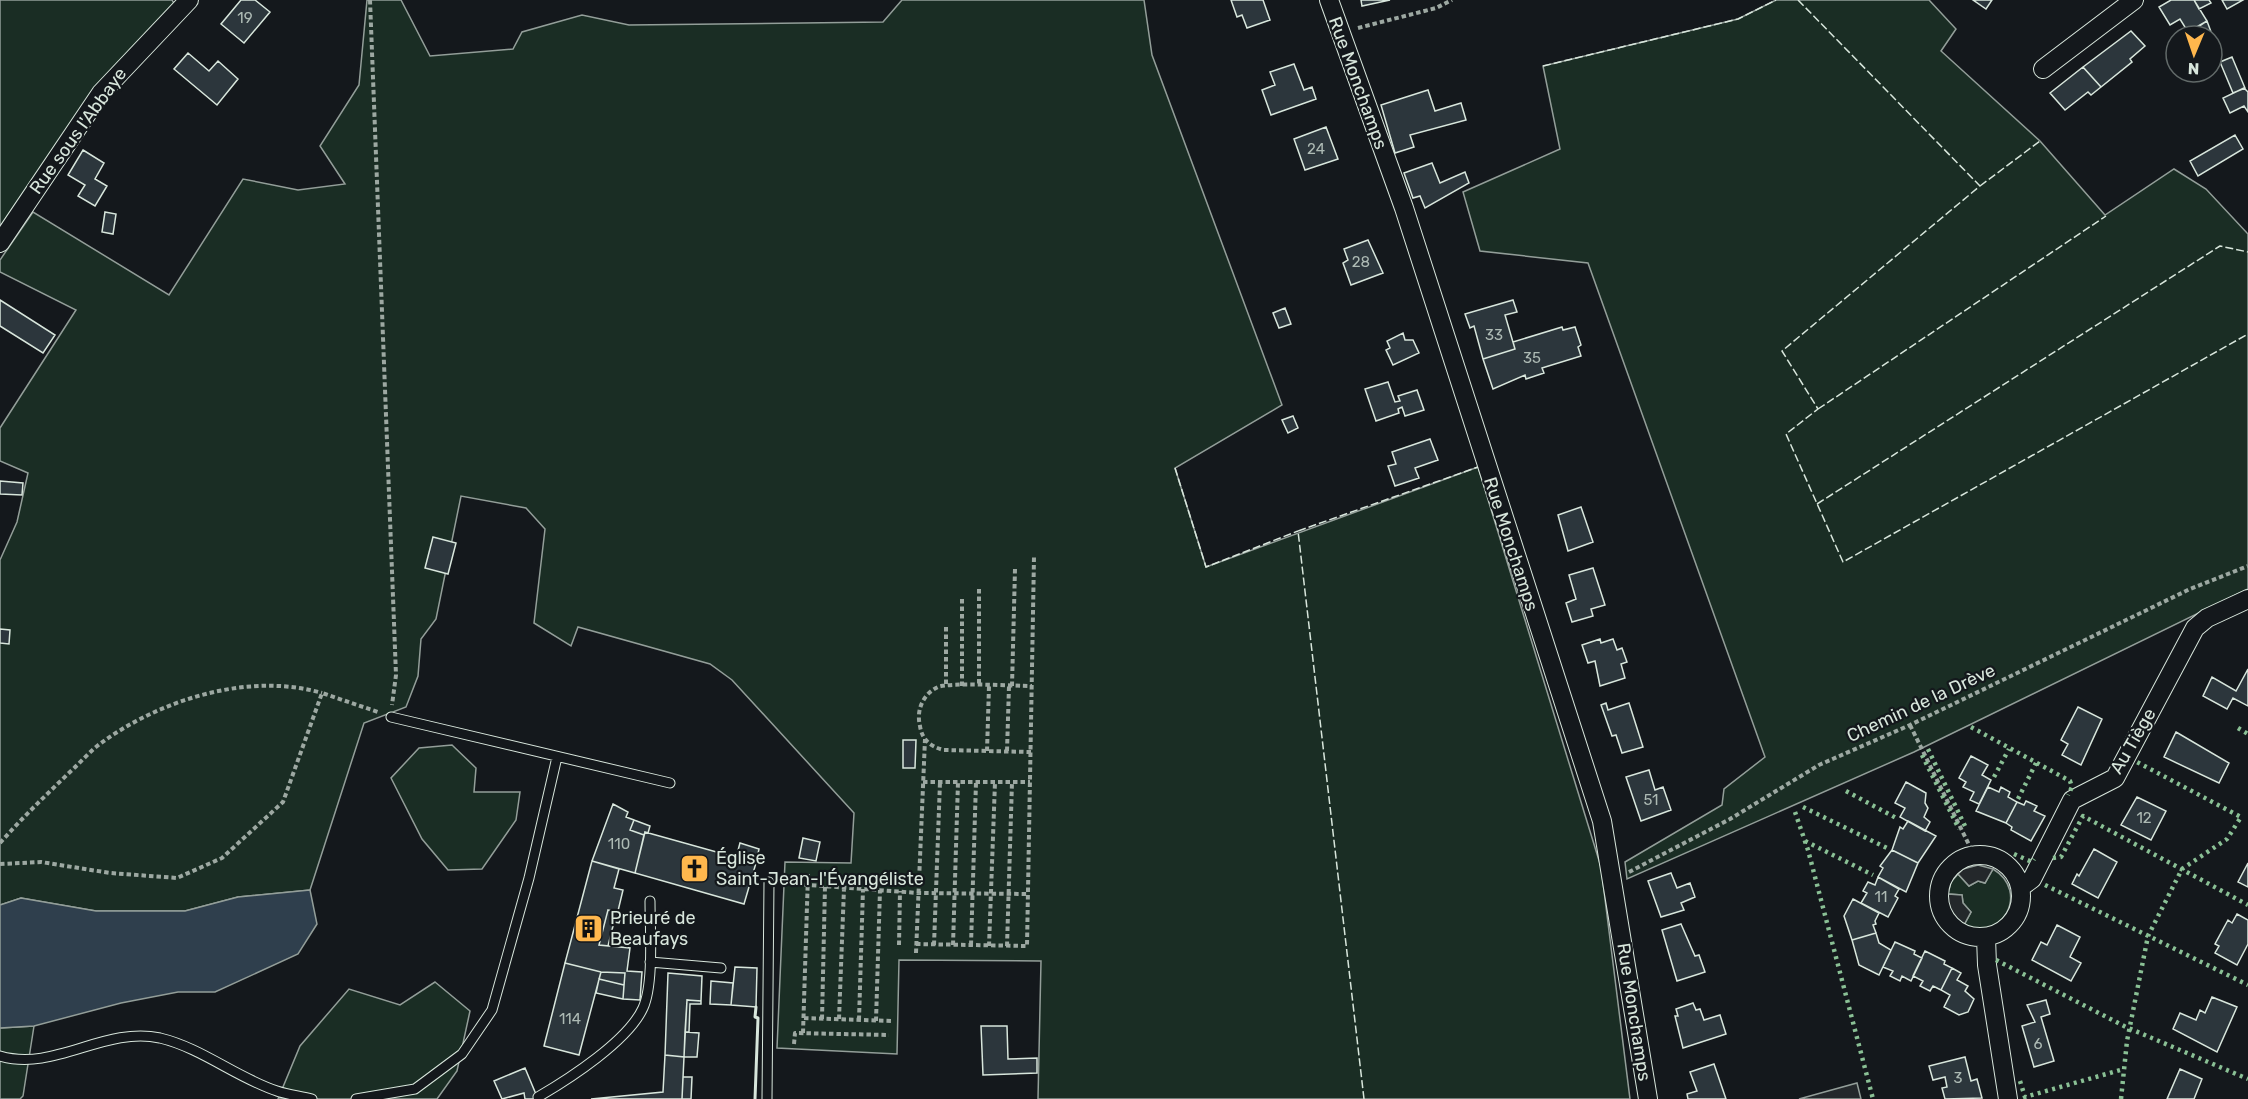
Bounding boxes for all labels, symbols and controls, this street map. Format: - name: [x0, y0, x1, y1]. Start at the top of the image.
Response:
- house number: 19: [237, 9, 253, 27]
- street label: Rue Monchamps: [1324, 14, 1392, 152]
- north arrow: [2164, 24, 2224, 84]
- text: N: [2187, 59, 2200, 78]
- street label: Rue sous l'Abbaye: [25, 63, 131, 199]
- house number: 24: [1307, 140, 1325, 158]
- house number: 28: [1352, 253, 1370, 271]
- house number: 33: [1485, 326, 1503, 344]
- house number: 35: [1523, 349, 1541, 367]
- street label: Rue Monchamps: [1479, 474, 1543, 614]
- street label: Chemin de la Drève: [1843, 659, 1999, 747]
- street label: Au Tiège: [2105, 704, 2161, 778]
- house number: 51: [1643, 791, 1659, 809]
- house number: 12: [2136, 809, 2152, 827]
- house number: 110: [608, 835, 630, 853]
- place label: Église Saint-Jean-l'Évangéliste: [716, 847, 924, 890]
- church icon: Église Saint-Jean-l'Évangéliste: [679, 852, 711, 884]
- house number: 11: [1875, 888, 1887, 906]
- place label: Prieuré de Beaufays: [610, 907, 696, 950]
- building icon: Prieuré de Beaufays: [573, 912, 605, 944]
- street label: Rue Monchamps: [1612, 941, 1656, 1083]
- house number: 114: [559, 1010, 581, 1028]
- house number: 6: [2033, 1035, 2043, 1053]
- house number: 3: [1953, 1069, 1963, 1087]

